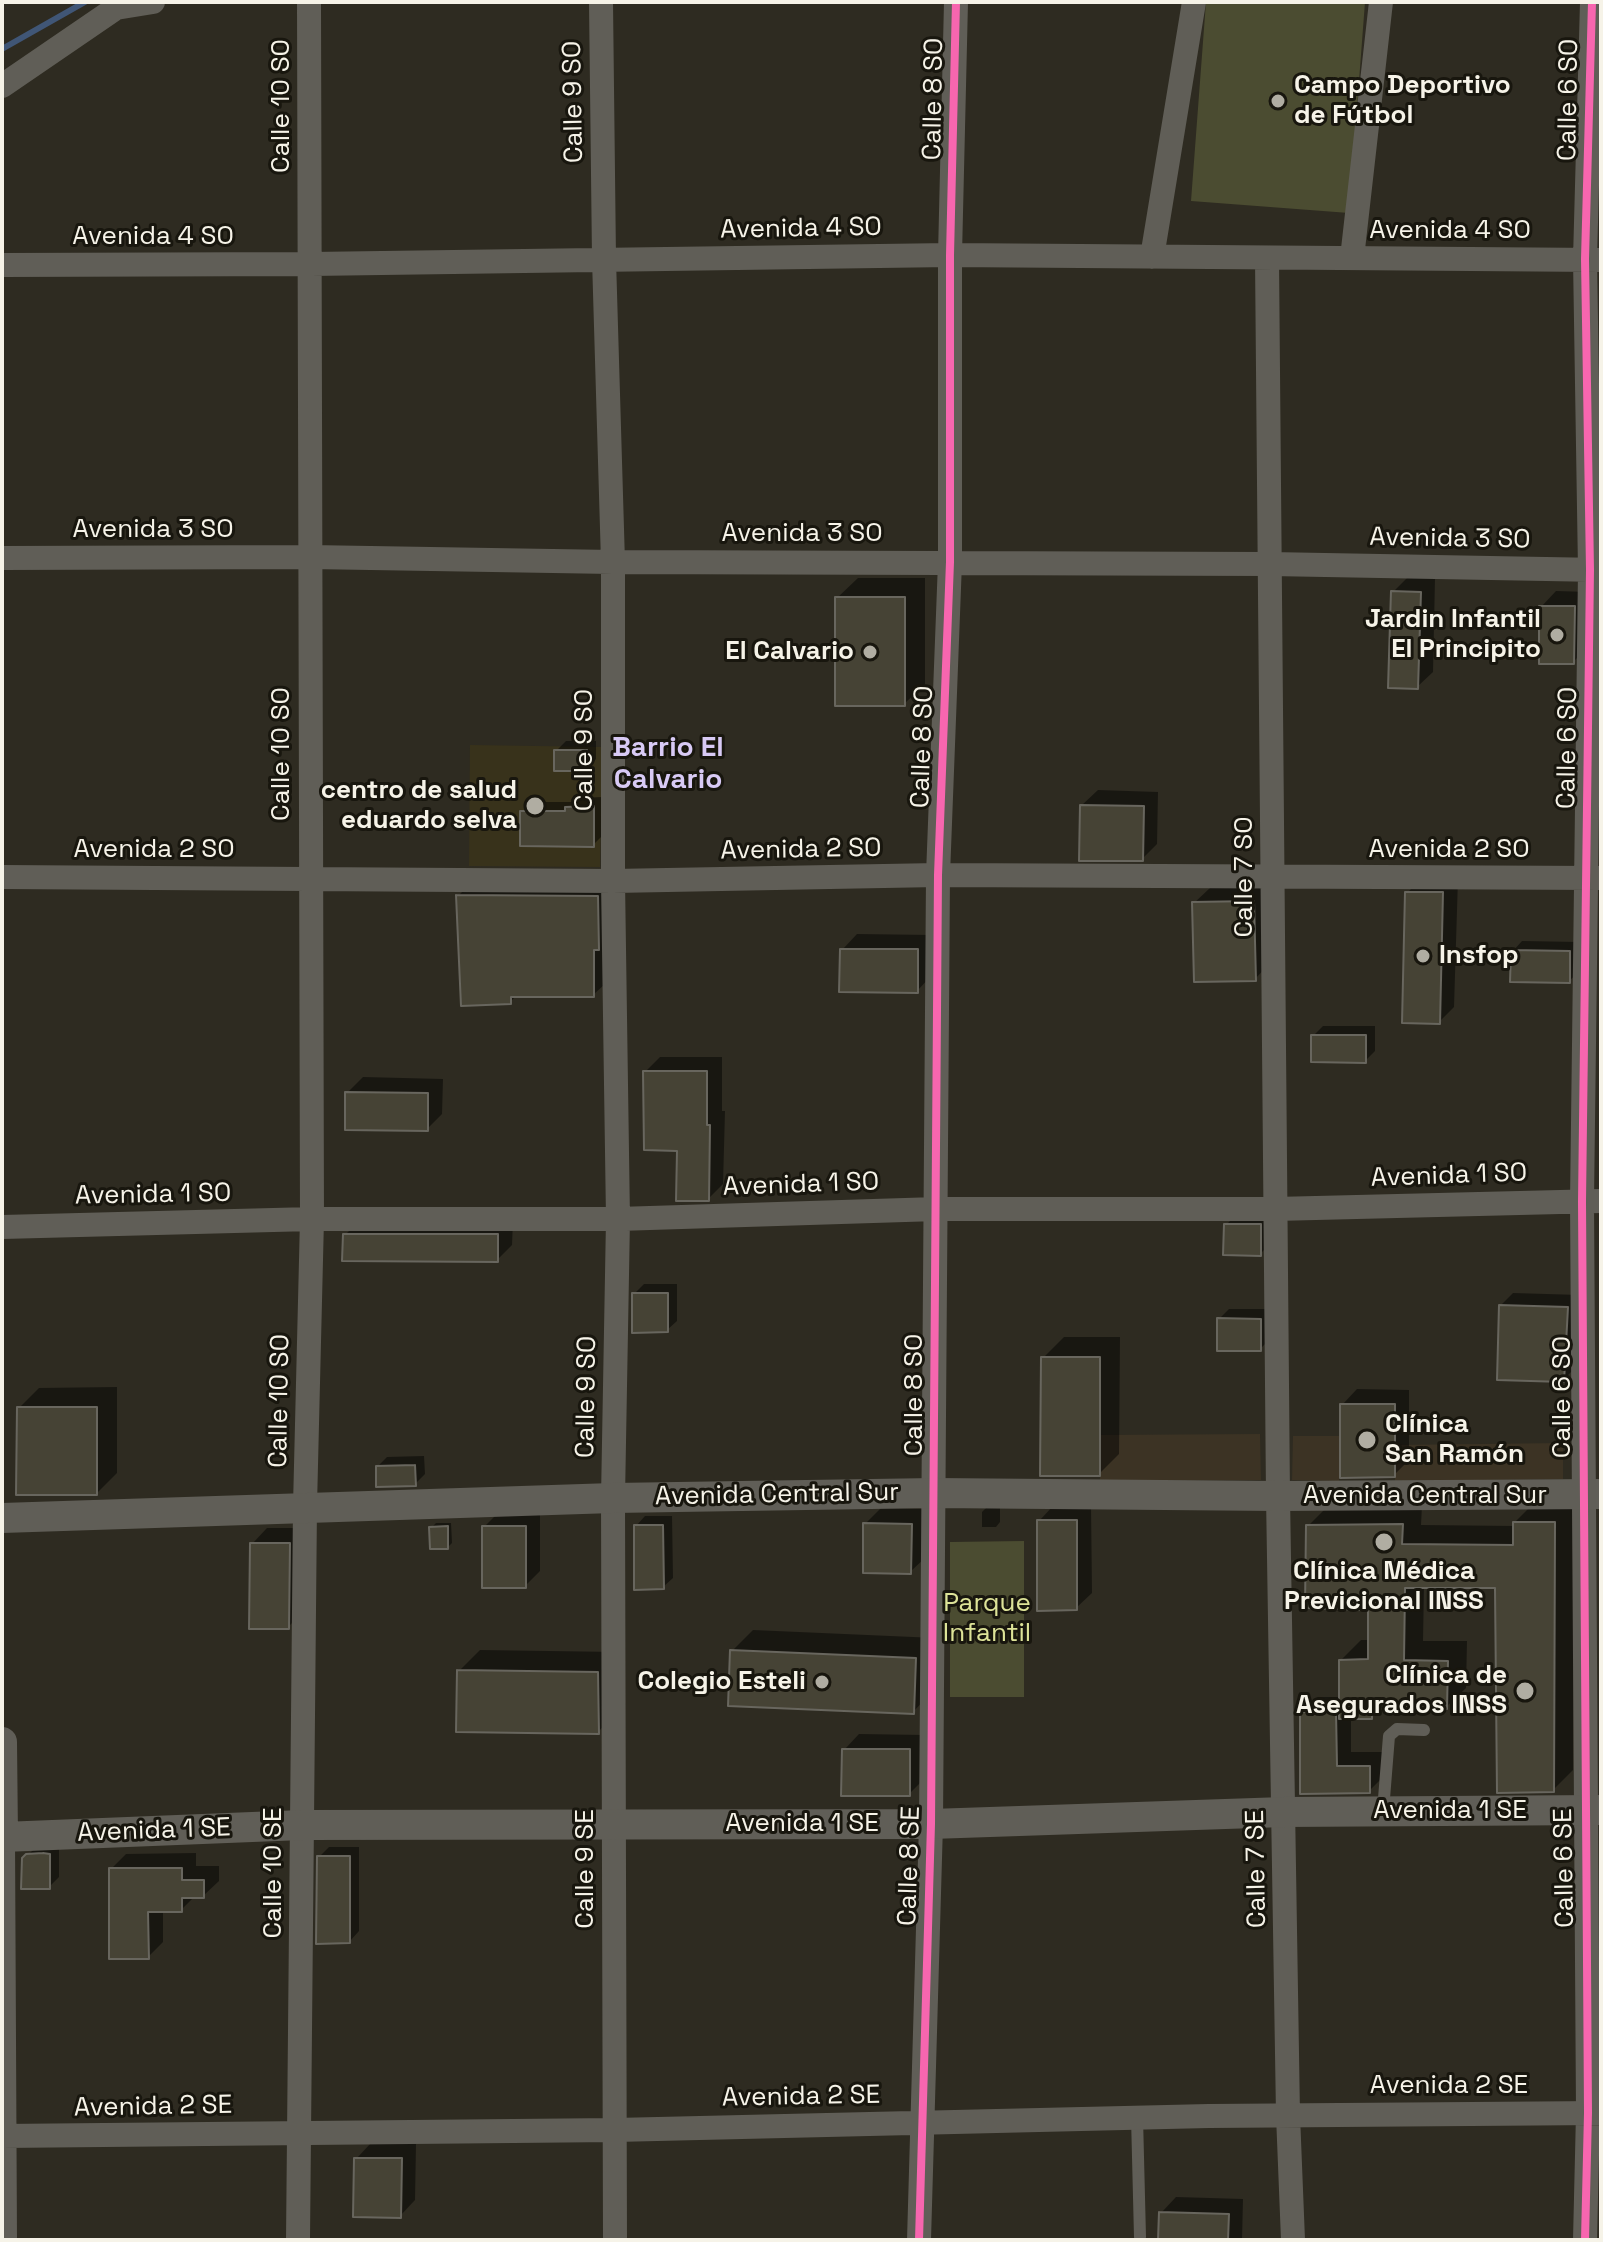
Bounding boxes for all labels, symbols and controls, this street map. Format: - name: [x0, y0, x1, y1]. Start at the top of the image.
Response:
- street label: Calle 8 SO: [917, 37, 951, 161]
- street label: Calle 10 SO: [266, 39, 298, 173]
- street label: Calle 6 SO: [1552, 39, 1586, 161]
- street label: Calle 9 SO: [557, 41, 591, 163]
- place label: Campo Deportivo de Fútbol: [1294, 70, 1511, 132]
- marker: Campo Deportivo de Fútbol: [1269, 92, 1287, 110]
- street label: Avenida 4 SO: [720, 212, 882, 246]
- street label: Avenida 4 SO: [1369, 215, 1531, 247]
- street label: Avenida 4 SO: [72, 221, 234, 253]
- street label: Avenida 3 SO: [72, 514, 234, 546]
- street label: Avenida 3 SO: [721, 518, 883, 550]
- street label: Avenida 3 SO: [1369, 522, 1531, 556]
- place label: Jardin Infantil El Principito: [1365, 604, 1541, 666]
- marker: Jardin Infantil El Principito: [1548, 626, 1566, 644]
- place label: El Calvario: [725, 636, 854, 668]
- marker: El Calvario: [861, 643, 879, 661]
- street label: Calle 8 SO: [905, 685, 941, 809]
- street label: Calle 10 SO: [266, 687, 298, 821]
- street label: Calle 6 SO: [1551, 687, 1585, 809]
- street label: Calle 9 SO: [569, 689, 601, 811]
- district label: Barrio El Calvario: [612, 731, 724, 797]
- place label: centro de salud eduardo selva: [321, 775, 517, 836]
- marker: centro de salud eduardo selva: [524, 795, 546, 817]
- street label: Calle 7 SO: [1229, 816, 1261, 938]
- street label: Avenida 2 SO: [720, 833, 882, 867]
- street label: Avenida 2 SO: [73, 834, 235, 866]
- street label: Avenida 2 SO: [1368, 834, 1530, 866]
- place label: Insfop: [1439, 940, 1519, 972]
- marker: Insfop: [1414, 947, 1432, 965]
- street label: Avenida 1 SO: [1370, 1158, 1528, 1194]
- street label: Avenida 1 SO: [722, 1167, 880, 1203]
- street label: Avenida 1 SO: [75, 1178, 231, 1212]
- street label: Calle 10 SO: [263, 1334, 297, 1468]
- street label: Calle 8 SO: [899, 1334, 931, 1456]
- street label: Calle 9 SO: [570, 1336, 604, 1458]
- street label: Calle 6 SO: [1547, 1336, 1579, 1458]
- place label: Clínica San Ramón: [1385, 1409, 1524, 1470]
- marker: Clínica San Ramón: [1356, 1429, 1378, 1451]
- street label: Avenida Central Sur: [655, 1477, 899, 1513]
- street label: Avenida Central Sur: [1303, 1480, 1547, 1512]
- marker: Clínica Médica Previcional INSS: [1373, 1531, 1395, 1553]
- place label: Clínica Médica Previcional INSS: [1284, 1556, 1484, 1618]
- park label: Parque Infantil: [943, 1588, 1031, 1650]
- place label: Clínica de Asegurados INSS: [1296, 1660, 1507, 1722]
- place label: Colegio Esteli: [637, 1666, 806, 1698]
- marker: Colegio Esteli: [813, 1673, 831, 1691]
- marker: Clínica de Asegurados INSS: [1514, 1680, 1536, 1702]
- street label: Avenida 1 SE: [1373, 1795, 1527, 1827]
- street label: Calle 8 SE: [892, 1806, 928, 1926]
- street label: Calle 10 SE: [258, 1807, 290, 1939]
- street label: Avenida 1 SE: [725, 1808, 879, 1840]
- street label: Calle 6 SE: [1548, 1808, 1582, 1928]
- street label: Calle 9 SE: [570, 1809, 602, 1929]
- street label: Calle 7 SE: [1240, 1810, 1274, 1928]
- street label: Avenida 1 SE: [77, 1813, 231, 1849]
- street label: Avenida 2 SE: [1370, 2070, 1528, 2102]
- street label: Avenida 2 SE: [722, 2080, 880, 2114]
- street label: Avenida 2 SE: [74, 2090, 232, 2124]

